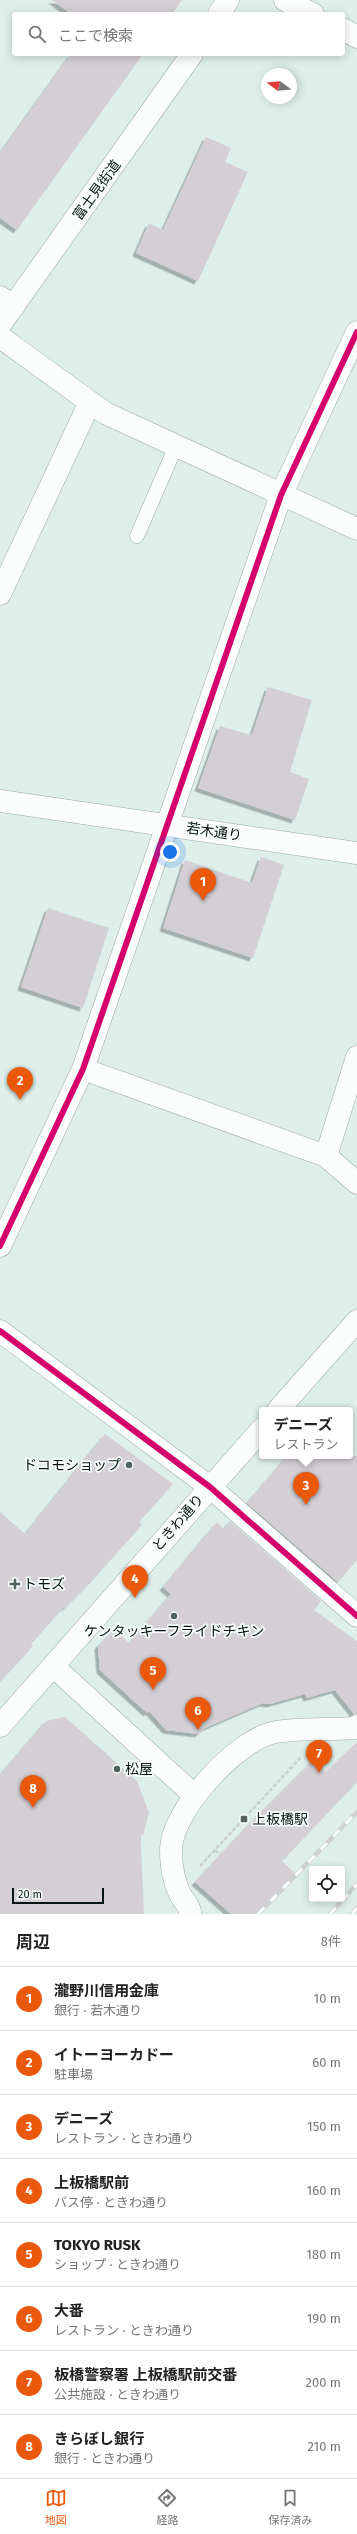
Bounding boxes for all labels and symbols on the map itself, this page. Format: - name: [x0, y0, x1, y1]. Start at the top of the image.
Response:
- north arrow: [261, 68, 297, 104]
- street label: 富士見街道: [70, 157, 124, 223]
- street label: 若木通り: [185, 820, 243, 844]
- your location: [160, 842, 180, 862]
- pin: 1: [190, 868, 216, 901]
- pin: 2: [7, 1067, 33, 1100]
- place label: ドコモショップ: [23, 1457, 121, 1474]
- marker: ドコモショップ: [124, 1460, 134, 1470]
- pin: 3: [293, 1472, 319, 1505]
- street label: ときわ通り: [149, 1491, 207, 1555]
- pin: 4: [122, 1565, 148, 1598]
- place label: トモズ: [23, 1576, 65, 1593]
- marker: トモズ: [10, 1579, 20, 1589]
- marker: ケンタッキーフライドチキン: [169, 1611, 179, 1621]
- place label: ケンタッキーフライドチキン: [84, 1623, 264, 1640]
- pin: 5: [140, 1657, 166, 1690]
- pin: 6: [185, 1697, 211, 1730]
- pin: 7: [306, 1740, 332, 1773]
- place label: 松屋: [125, 1761, 153, 1778]
- marker: 松屋: [112, 1764, 122, 1774]
- pin: 8: [20, 1775, 46, 1808]
- place label: 上板橋駅: [252, 1811, 308, 1828]
- marker: 上板橋駅: [239, 1814, 249, 1824]
- scale bar: [12, 1886, 104, 1905]

